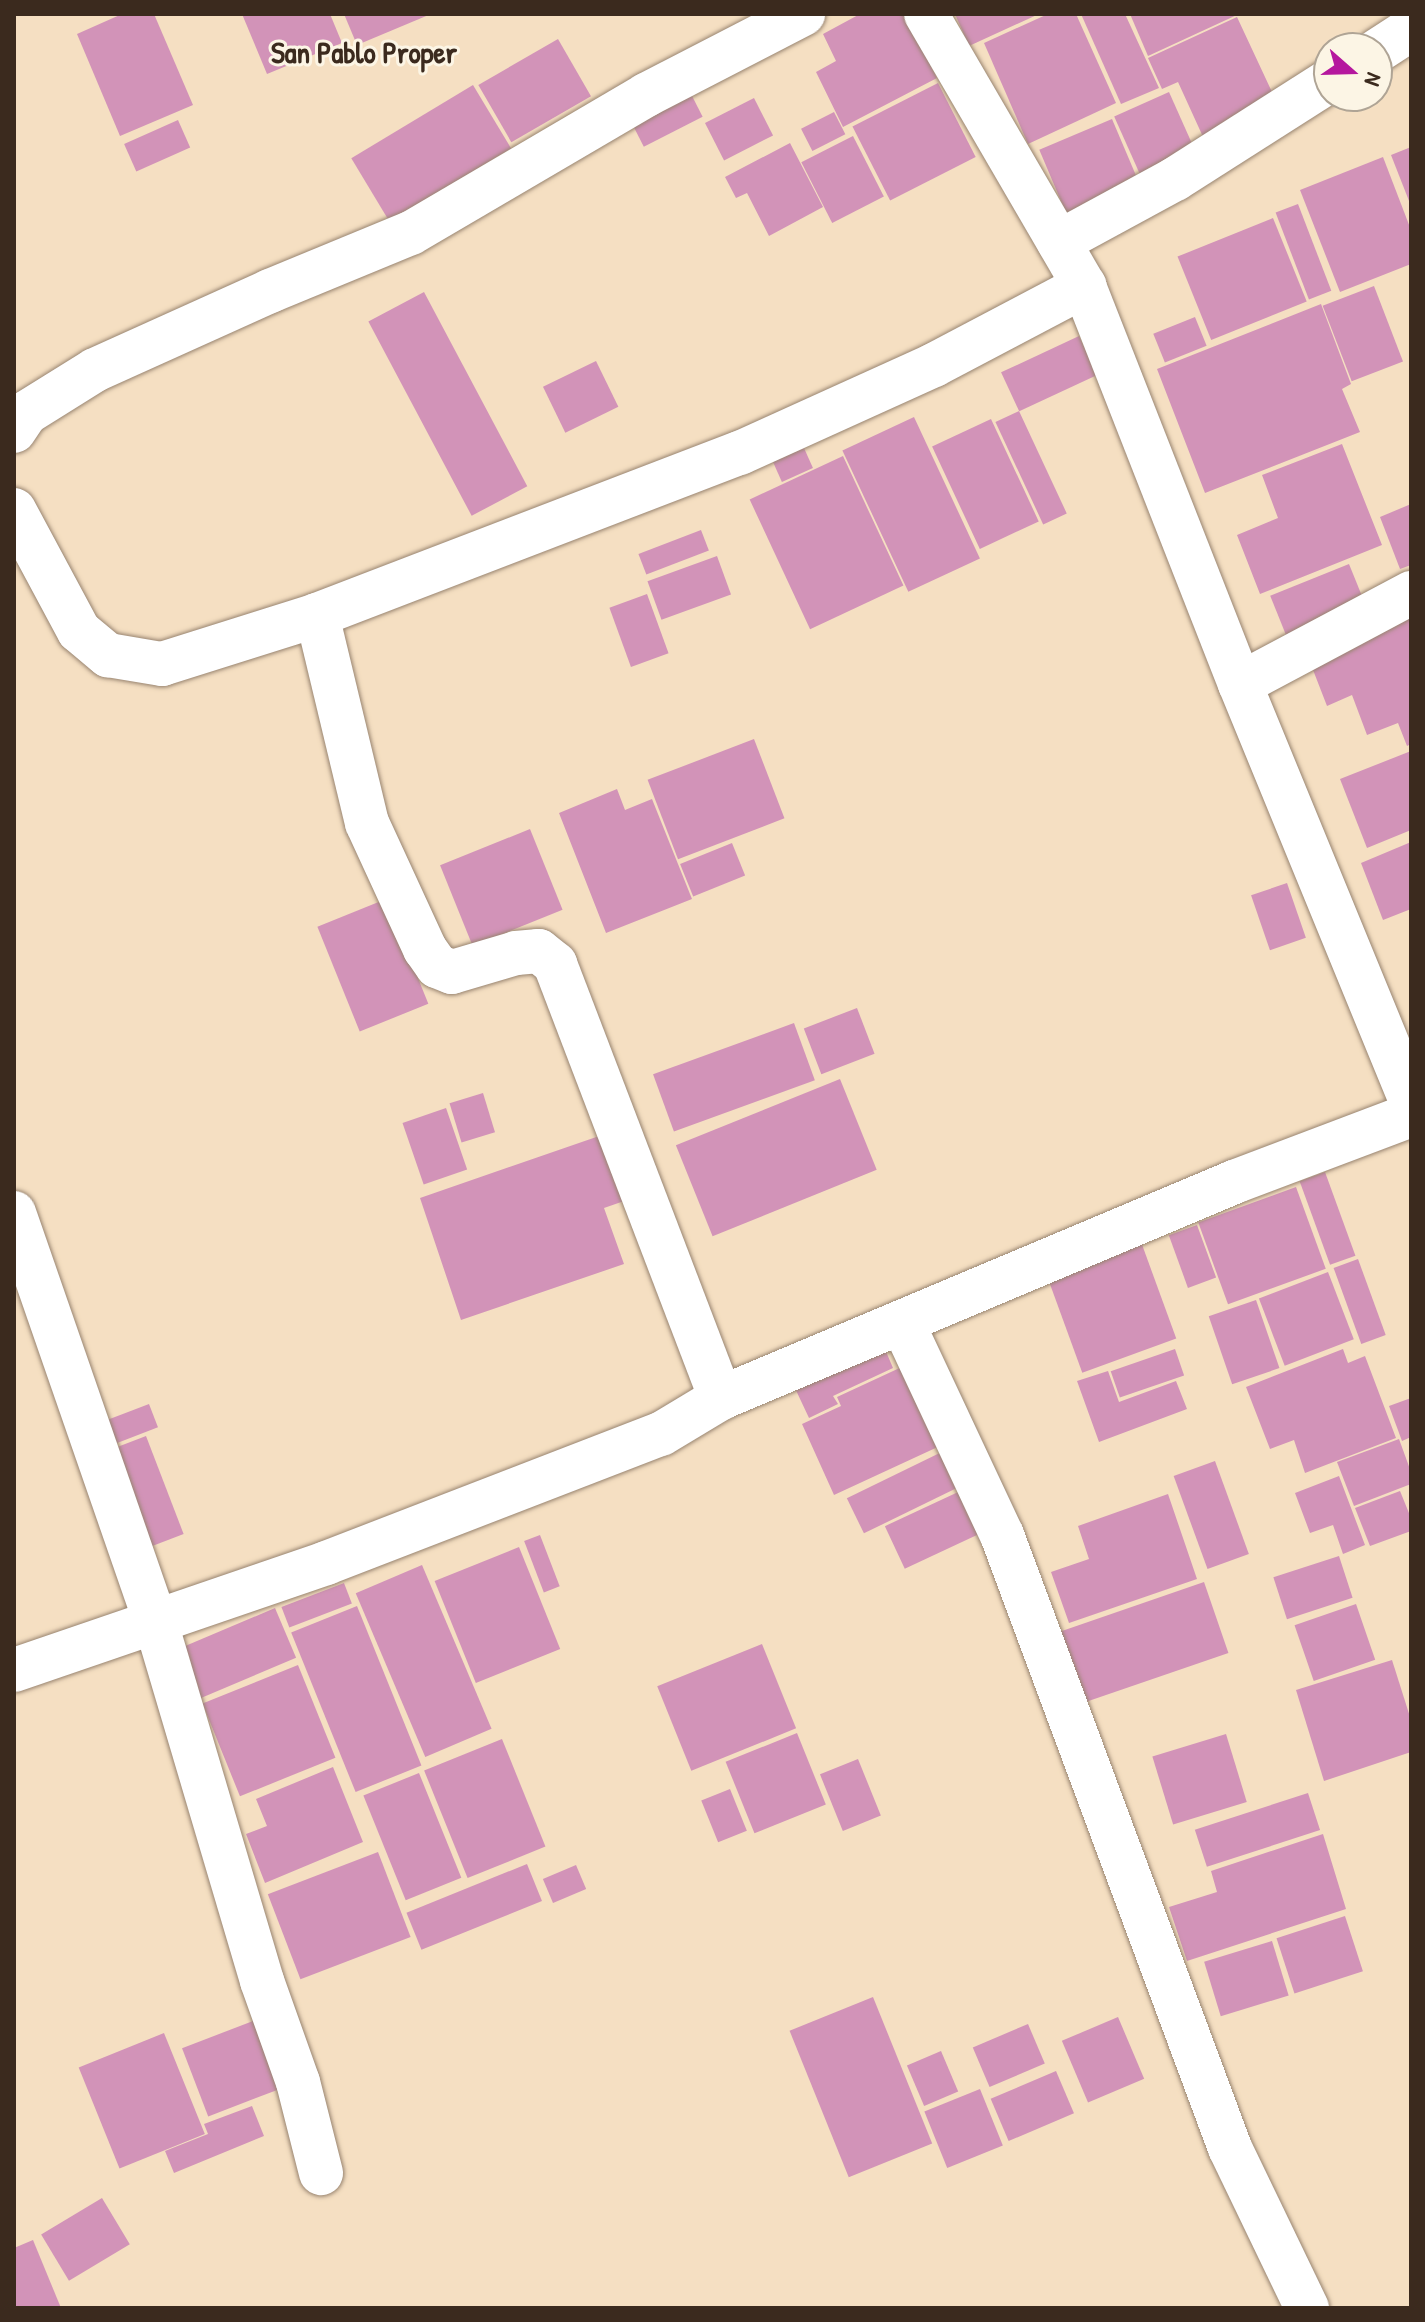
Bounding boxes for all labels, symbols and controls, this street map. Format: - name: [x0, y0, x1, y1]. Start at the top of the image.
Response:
- north arrow: [1313, 32, 1393, 112]
- district label: San Pablo Proper: [271, 34, 457, 70]
- text: N: [1358, 69, 1390, 90]

